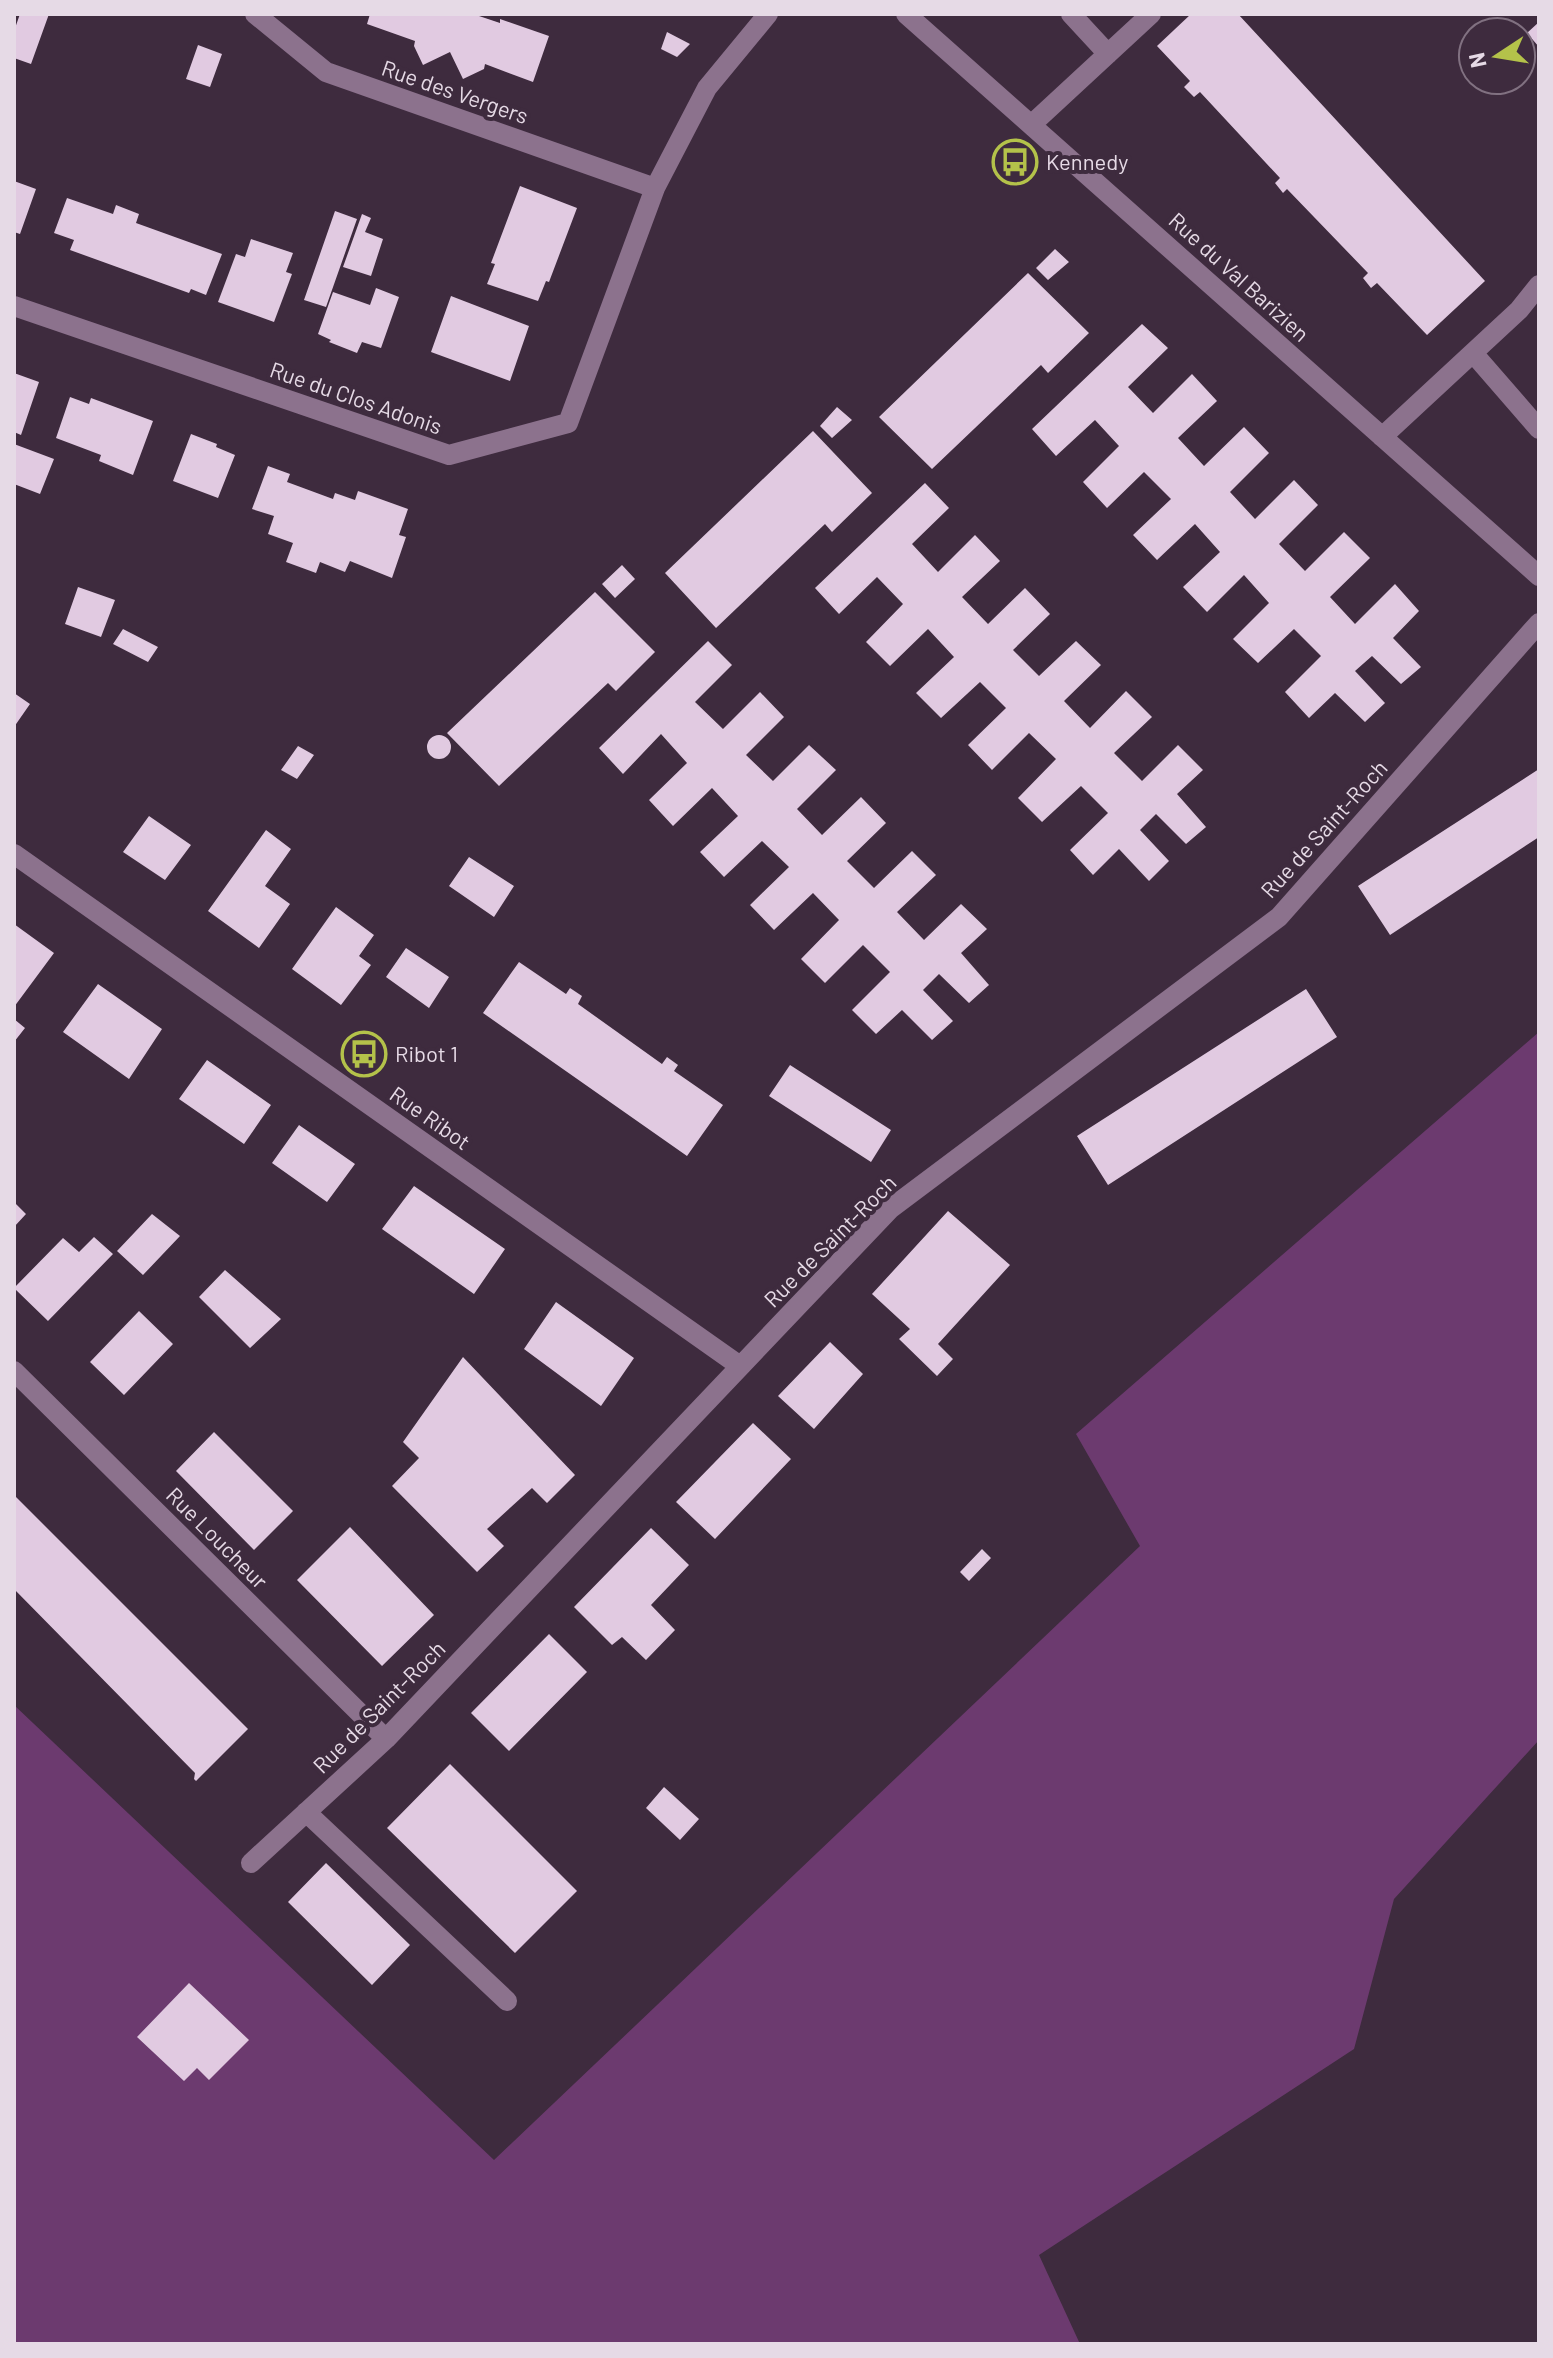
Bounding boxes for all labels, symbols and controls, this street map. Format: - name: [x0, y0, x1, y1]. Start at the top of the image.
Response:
- north arrow: [1457, 16, 1537, 96]
- text: N: [1462, 51, 1491, 70]
- street label: Rue des Vergers: [379, 54, 532, 128]
- bus stop icon: Kennedy: [991, 138, 1039, 186]
- place label: Kennedy: [1046, 148, 1128, 174]
- street label: Rue du Val Barizien: [1164, 206, 1315, 346]
- street label: Rue du Clos Adonis: [267, 355, 446, 439]
- street label: Rue de Saint-Roch: [1255, 754, 1392, 902]
- bus stop icon: Ribot 1: [340, 1030, 388, 1078]
- place label: Ribot 1: [395, 1040, 458, 1066]
- street label: Rue Ribot: [385, 1080, 476, 1154]
- street label: Rue de Saint-Roch: [758, 1169, 901, 1312]
- street label: Rue Loucheur: [162, 1481, 274, 1593]
- street label: Rue de Saint-Roch: [307, 1635, 450, 1778]

